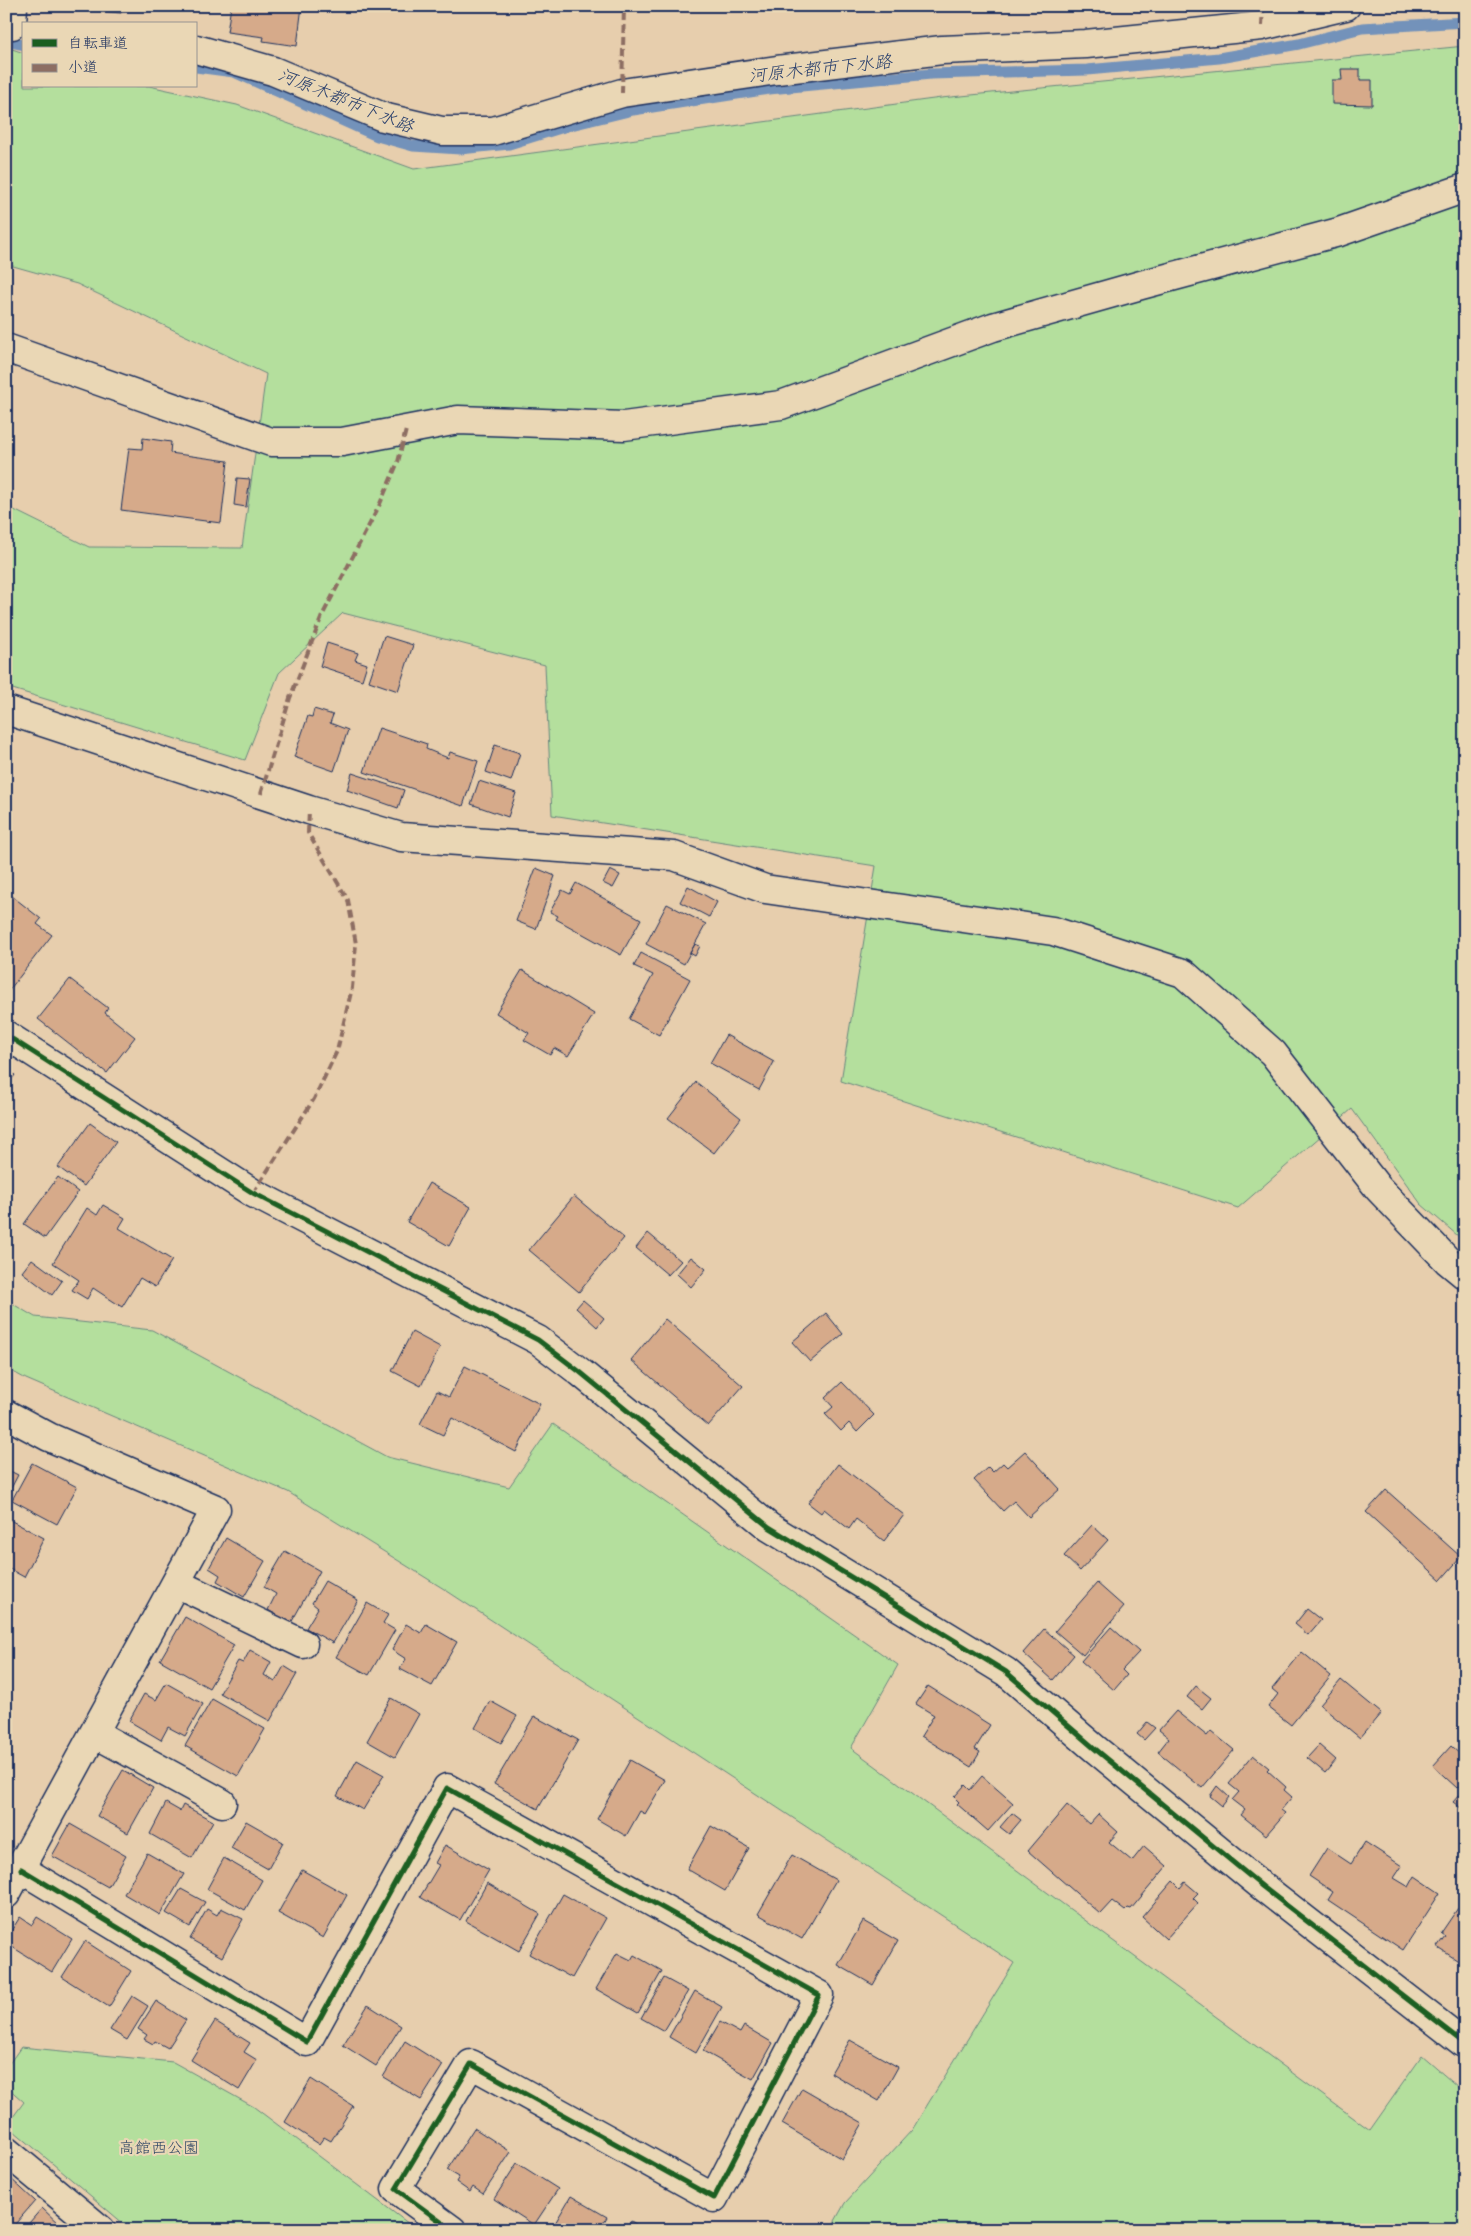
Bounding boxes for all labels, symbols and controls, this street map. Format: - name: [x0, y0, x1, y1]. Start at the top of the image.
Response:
- legend: [22, 22, 198, 88]
- text: 自転車道: [68, 32, 128, 53]
- water label: 河原木都市下水路: [747, 48, 894, 88]
- text: 小道: [68, 56, 98, 77]
- water label: 河原木都市下水路: [275, 61, 418, 139]
- park label: 高館西公園: [119, 2136, 199, 2158]

